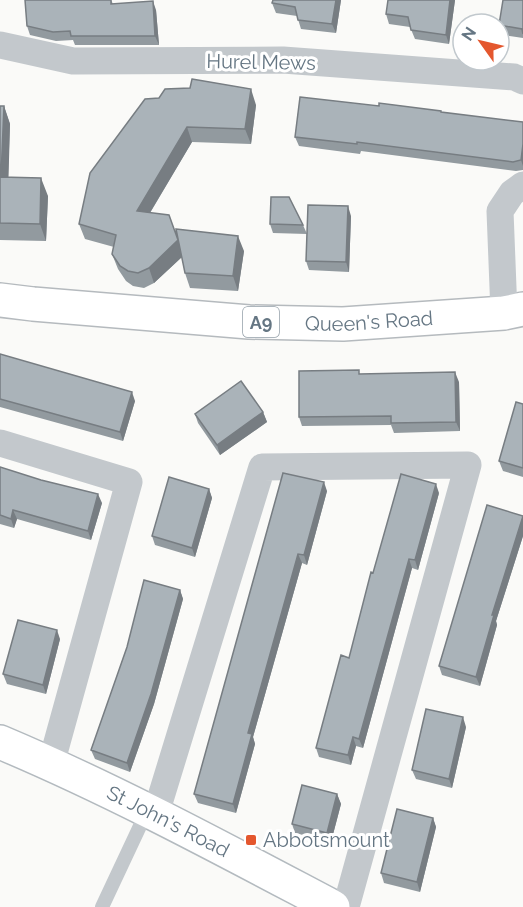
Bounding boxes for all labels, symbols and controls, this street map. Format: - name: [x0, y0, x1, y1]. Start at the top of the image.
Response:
- north arrow: [451, 12, 511, 72]
- text: N: [458, 24, 480, 44]
- street label: Hurel Mews: [206, 49, 316, 75]
- street label: Queen's Road: [305, 306, 434, 336]
- road number: A9: [243, 307, 279, 337]
- street label: St John's Road: [103, 780, 234, 862]
- place label: Abbotsmount: [263, 828, 390, 852]
- marker: Abbotsmount: [244, 833, 258, 847]

